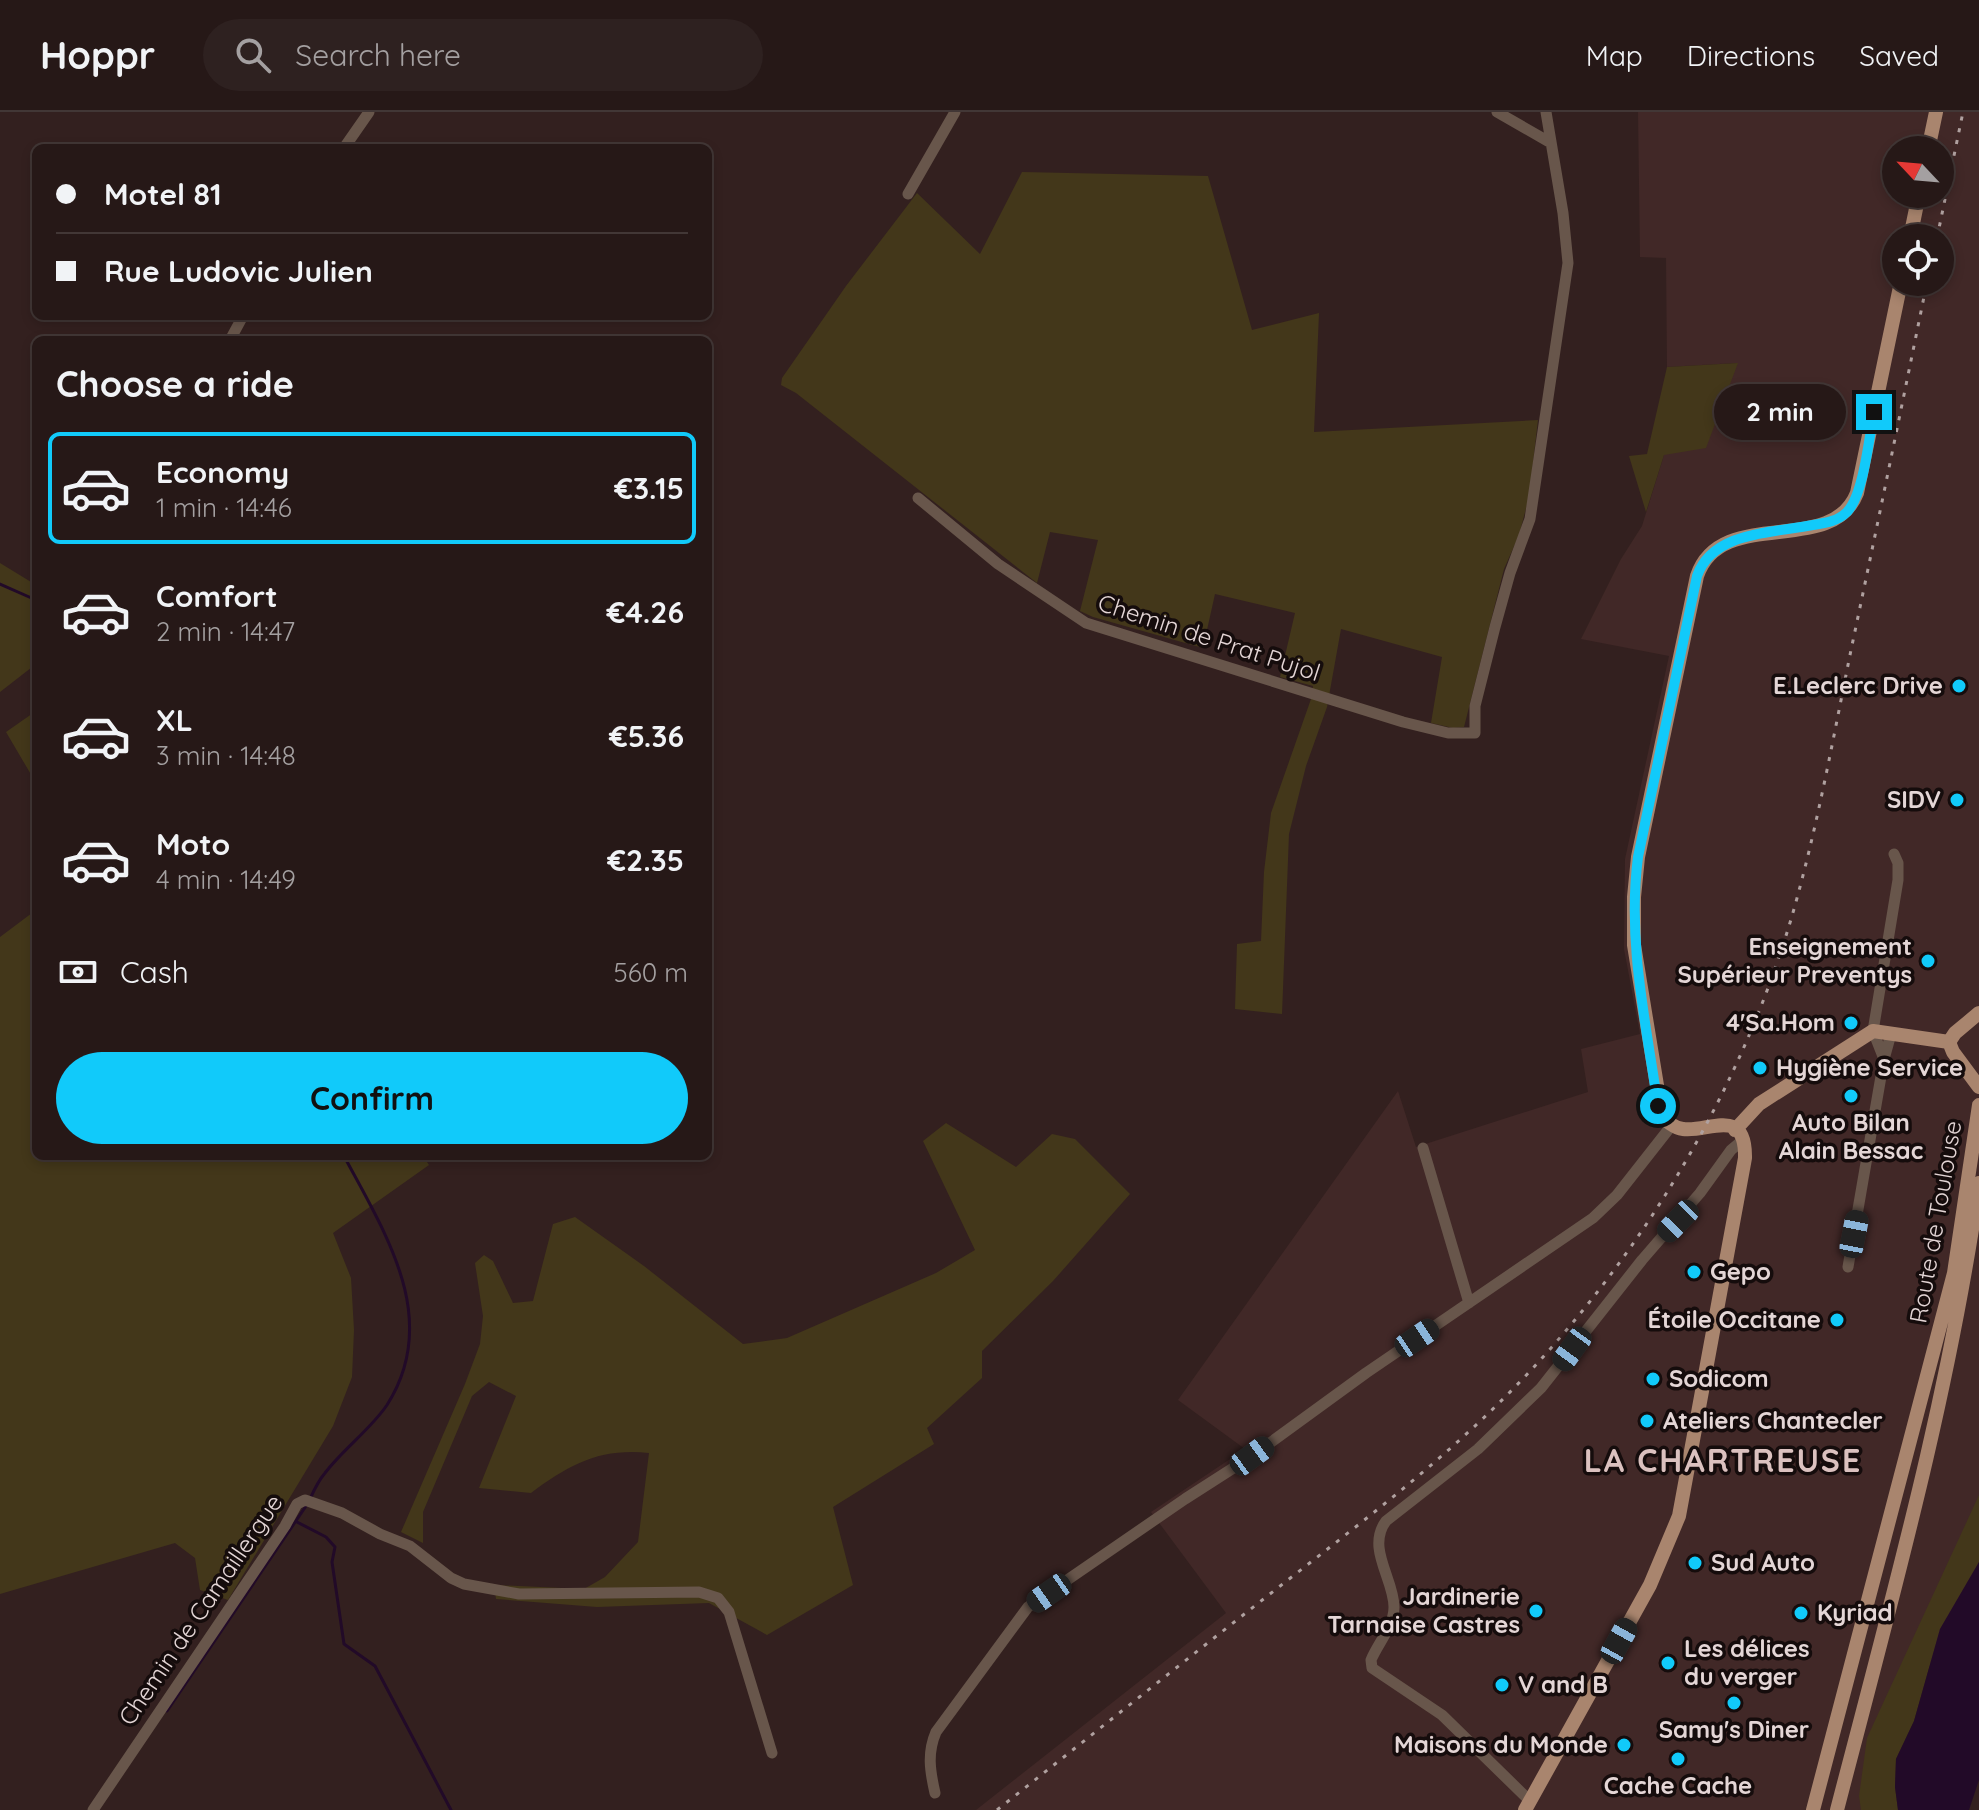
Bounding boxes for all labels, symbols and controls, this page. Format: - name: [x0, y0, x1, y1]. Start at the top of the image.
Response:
- search box: [203, 19, 763, 91]
- text: Hoppr: [40, 31, 155, 79]
- icon: search: [231, 33, 275, 77]
- text: Search here: [295, 36, 461, 74]
- text: Map: [1586, 38, 1643, 73]
- text: Directions: [1687, 38, 1815, 73]
- text: Saved: [1859, 38, 1939, 73]
- north arrow: [1882, 136, 1954, 208]
- map controls: [1882, 136, 1954, 296]
- text: Motel 81: [104, 175, 222, 213]
- button: locate: [1882, 224, 1954, 296]
- text: Rue Ludovic Julien: [104, 252, 373, 290]
- text: Choose a ride: [56, 361, 294, 406]
- callout: 2 min: [1714, 384, 1846, 440]
- route end: [1856, 394, 1892, 430]
- text: 2 min: [1746, 395, 1814, 428]
- icon: car: [60, 452, 132, 524]
- text: Economy: [156, 453, 289, 491]
- text: €3.15: [614, 469, 684, 507]
- text: 1 min · 14:46: [156, 491, 292, 524]
- icon: car: [60, 576, 132, 648]
- text: Comfort: [156, 577, 277, 615]
- street label: Chemin de Prat Pujol: [1094, 587, 1324, 687]
- text: €4.26: [606, 593, 684, 631]
- text: 2 min · 14:47: [156, 615, 295, 648]
- place label: E.Leclerc Drive: [1773, 670, 1943, 700]
- marker: E.Leclerc Drive: [1950, 677, 1968, 695]
- icon: car: [60, 700, 132, 772]
- text: XL: [156, 701, 193, 739]
- text: €5.36: [609, 717, 684, 755]
- text: 3 min · 14:48: [156, 739, 296, 772]
- place label: SIDV: [1887, 784, 1941, 814]
- marker: SIDV: [1948, 791, 1966, 809]
- icon: car: [60, 824, 132, 896]
- text: Moto: [156, 825, 230, 863]
- text: €2.35: [607, 841, 684, 879]
- text: 4 min · 14:49: [156, 863, 296, 896]
- place label: Enseignement Supérieur Preventys: [1677, 931, 1912, 989]
- icon: cash: [56, 950, 100, 994]
- marker: Enseignement Supérieur Preventys: [1919, 952, 1937, 970]
- text: Cash: [120, 953, 189, 991]
- text: 560 m: [614, 956, 688, 989]
- place label: 4'Sa.Hom: [1726, 1007, 1835, 1037]
- marker: 4'Sa.Hom: [1842, 1014, 1860, 1032]
- button: Confirm: [56, 1052, 688, 1144]
- place label: Hygiène Service: [1776, 1052, 1963, 1082]
- marker: Hygiène Service: [1751, 1059, 1769, 1077]
- marker: Auto Bilan Alain Bessac: [1842, 1087, 1860, 1105]
- route start: [1640, 1088, 1676, 1124]
- place label: Auto Bilan Alain Bessac: [1779, 1107, 1923, 1165]
- street label: Route de Toulouse: [1902, 1118, 1968, 1325]
- car: [1653, 1195, 1703, 1247]
- car: [1838, 1208, 1870, 1260]
- place label: Gepo: [1710, 1256, 1771, 1286]
- marker: Gepo: [1685, 1263, 1703, 1281]
- place label: Étoile Occitane: [1647, 1304, 1821, 1334]
- marker: Étoile Occitane: [1828, 1311, 1846, 1329]
- car: [1390, 1315, 1444, 1361]
- car: [1548, 1323, 1596, 1375]
- place label: Sodicom: [1669, 1363, 1769, 1393]
- marker: Sodicom: [1644, 1370, 1662, 1388]
- place label: Ateliers Chantecler: [1663, 1405, 1883, 1435]
- marker: Ateliers Chantecler: [1638, 1412, 1656, 1430]
- car: [1226, 1432, 1278, 1480]
- district label: LA CHARTREUSE: [1584, 1440, 1862, 1480]
- street label: Chemin de Camaillergue: [112, 1488, 289, 1731]
- place label: Sud Auto: [1711, 1547, 1815, 1577]
- marker: Sud Auto: [1686, 1554, 1704, 1572]
- car: [1022, 1569, 1076, 1617]
- place label: Jardinerie Tarnaise Castres: [1327, 1581, 1520, 1639]
- place label: Kyriad: [1817, 1597, 1893, 1627]
- marker: Jardinerie Tarnaise Castres: [1527, 1602, 1545, 1620]
- marker: Kyriad: [1792, 1604, 1810, 1622]
- car: [1597, 1614, 1641, 1668]
- place label: Les délices du verger: [1684, 1633, 1810, 1691]
- marker: Les délices du verger: [1659, 1654, 1677, 1672]
- place label: V and B: [1518, 1669, 1608, 1699]
- marker: V and B: [1493, 1676, 1511, 1694]
- marker: Samy's Diner: [1725, 1694, 1743, 1712]
- place label: Samy's Diner: [1659, 1714, 1809, 1744]
- place label: Maisons du Monde: [1394, 1729, 1608, 1759]
- marker: Maisons du Monde: [1615, 1736, 1633, 1754]
- marker: Cache Cache: [1669, 1750, 1687, 1768]
- place label: Cache Cache: [1604, 1770, 1752, 1800]

